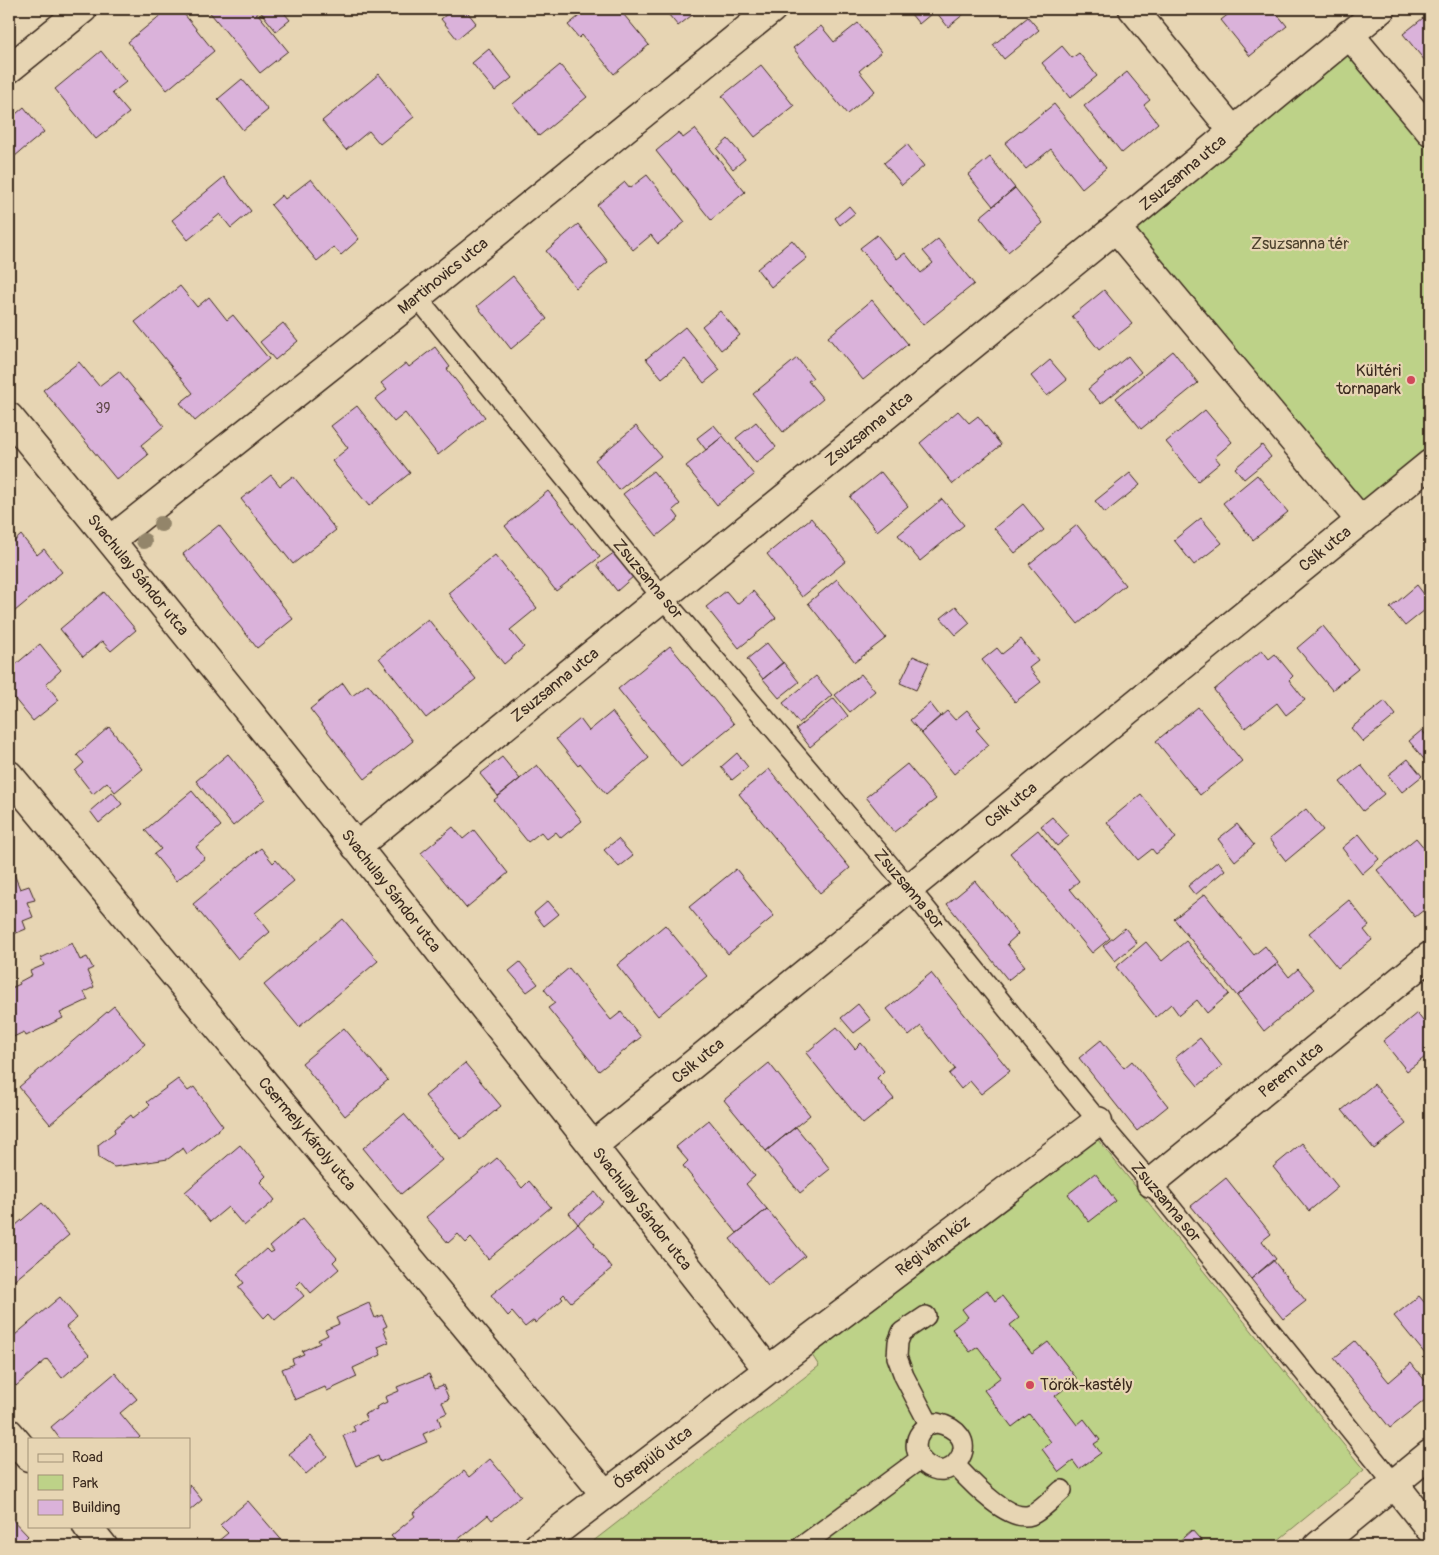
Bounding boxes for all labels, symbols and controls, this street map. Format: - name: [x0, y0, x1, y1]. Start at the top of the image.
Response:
- street label: Zsuzsanna utca: [1135, 131, 1231, 215]
- street label: Martinovics utca: [394, 233, 492, 319]
- park label: Zsuzsanna tér: [1251, 234, 1349, 254]
- place label: Kültéri tornapark: [1335, 361, 1401, 399]
- marker: Kültéri tornapark: [1405, 374, 1417, 386]
- street label: Zsuzsanna utca: [821, 387, 917, 471]
- house number: 39: [95, 400, 111, 417]
- street label: Svachulay Sándor utca: [83, 510, 193, 640]
- street label: Csík utca: [1295, 522, 1355, 576]
- street label: Zsuzsanna sor: [609, 535, 688, 623]
- street label: Zsuzsanna utca: [507, 643, 603, 727]
- street label: Csík utca: [981, 778, 1041, 832]
- street label: Svachulay Sándor utca: [337, 826, 445, 956]
- street label: Zsuzsanna sor: [870, 845, 949, 933]
- street label: Csík utca: [668, 1034, 728, 1088]
- street label: Perem utca: [1255, 1038, 1327, 1102]
- street label: Csermely Károly utca: [254, 1073, 360, 1195]
- street label: Svachulay Sándor utca: [588, 1144, 696, 1274]
- street label: Zsuzsanna sor: [1127, 1158, 1206, 1246]
- street label: Régi vám köz: [892, 1211, 974, 1281]
- place label: Török-kastély: [1040, 1375, 1133, 1395]
- marker: Török-kastély: [1024, 1379, 1036, 1391]
- street label: Ősrepülő utca: [609, 1421, 696, 1494]
- legend: [28, 1438, 190, 1528]
- text: Road: [72, 1448, 103, 1467]
- text: Park: [72, 1474, 99, 1493]
- text: Building: [72, 1498, 120, 1517]

